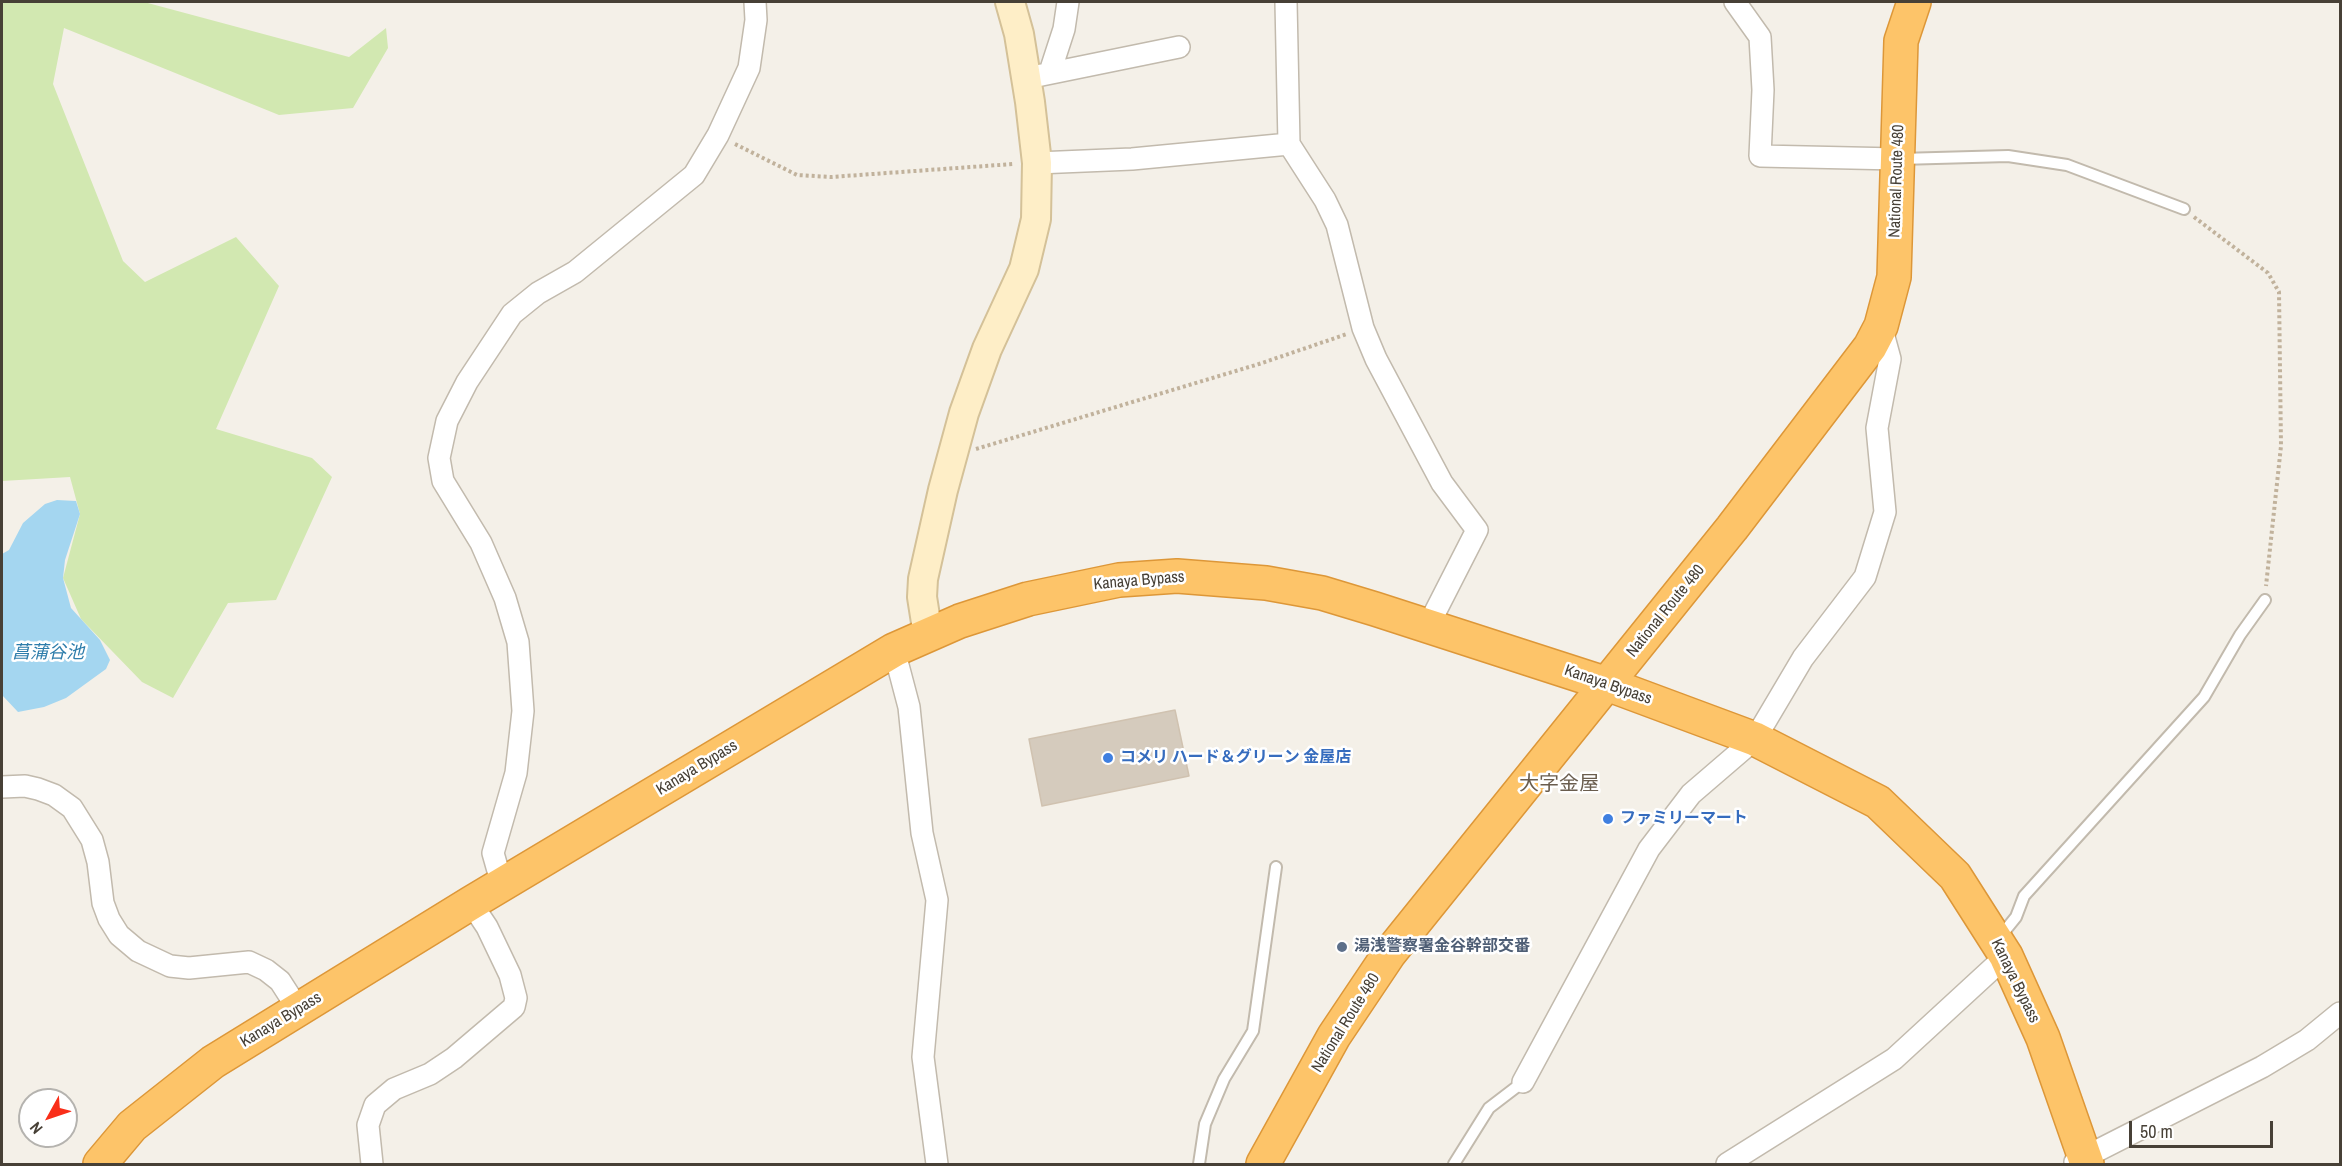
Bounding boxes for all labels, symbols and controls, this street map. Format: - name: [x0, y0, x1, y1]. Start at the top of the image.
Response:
- street label: National Route 480: [1885, 124, 1909, 238]
- street label: National Route 480: [1623, 561, 1709, 661]
- street label: Kanaya Bypass: [1093, 567, 1185, 595]
- water label: 菖蒲谷池: [12, 642, 84, 664]
- street label: Kanaya Bypass: [1562, 661, 1654, 709]
- street label: Kanaya Bypass: [653, 736, 741, 800]
- place label: コメリ ハード＆グリーン 金屋店: [1120, 748, 1351, 768]
- marker: コメリ ハード＆グリーン 金屋店: [1101, 751, 1115, 765]
- district label: 大字金屋: [1519, 773, 1599, 797]
- place label: ファミリーマート: [1620, 809, 1748, 829]
- marker: ファミリーマート: [1601, 812, 1615, 826]
- street label: Kanaya Bypass: [1986, 936, 2044, 1026]
- place label: 湯浅警察署金谷幹部交番: [1354, 937, 1530, 957]
- marker: 湯浅警察署金谷幹部交番: [1335, 940, 1349, 954]
- street label: National Route 480: [1308, 970, 1384, 1076]
- street label: Kanaya Bypass: [237, 988, 325, 1052]
- north arrow: [18, 1088, 78, 1148]
- scale bar: [2132, 1109, 2276, 1147]
- text: N: [24, 1118, 47, 1139]
- text: 50 m: [2140, 1119, 2173, 1144]

